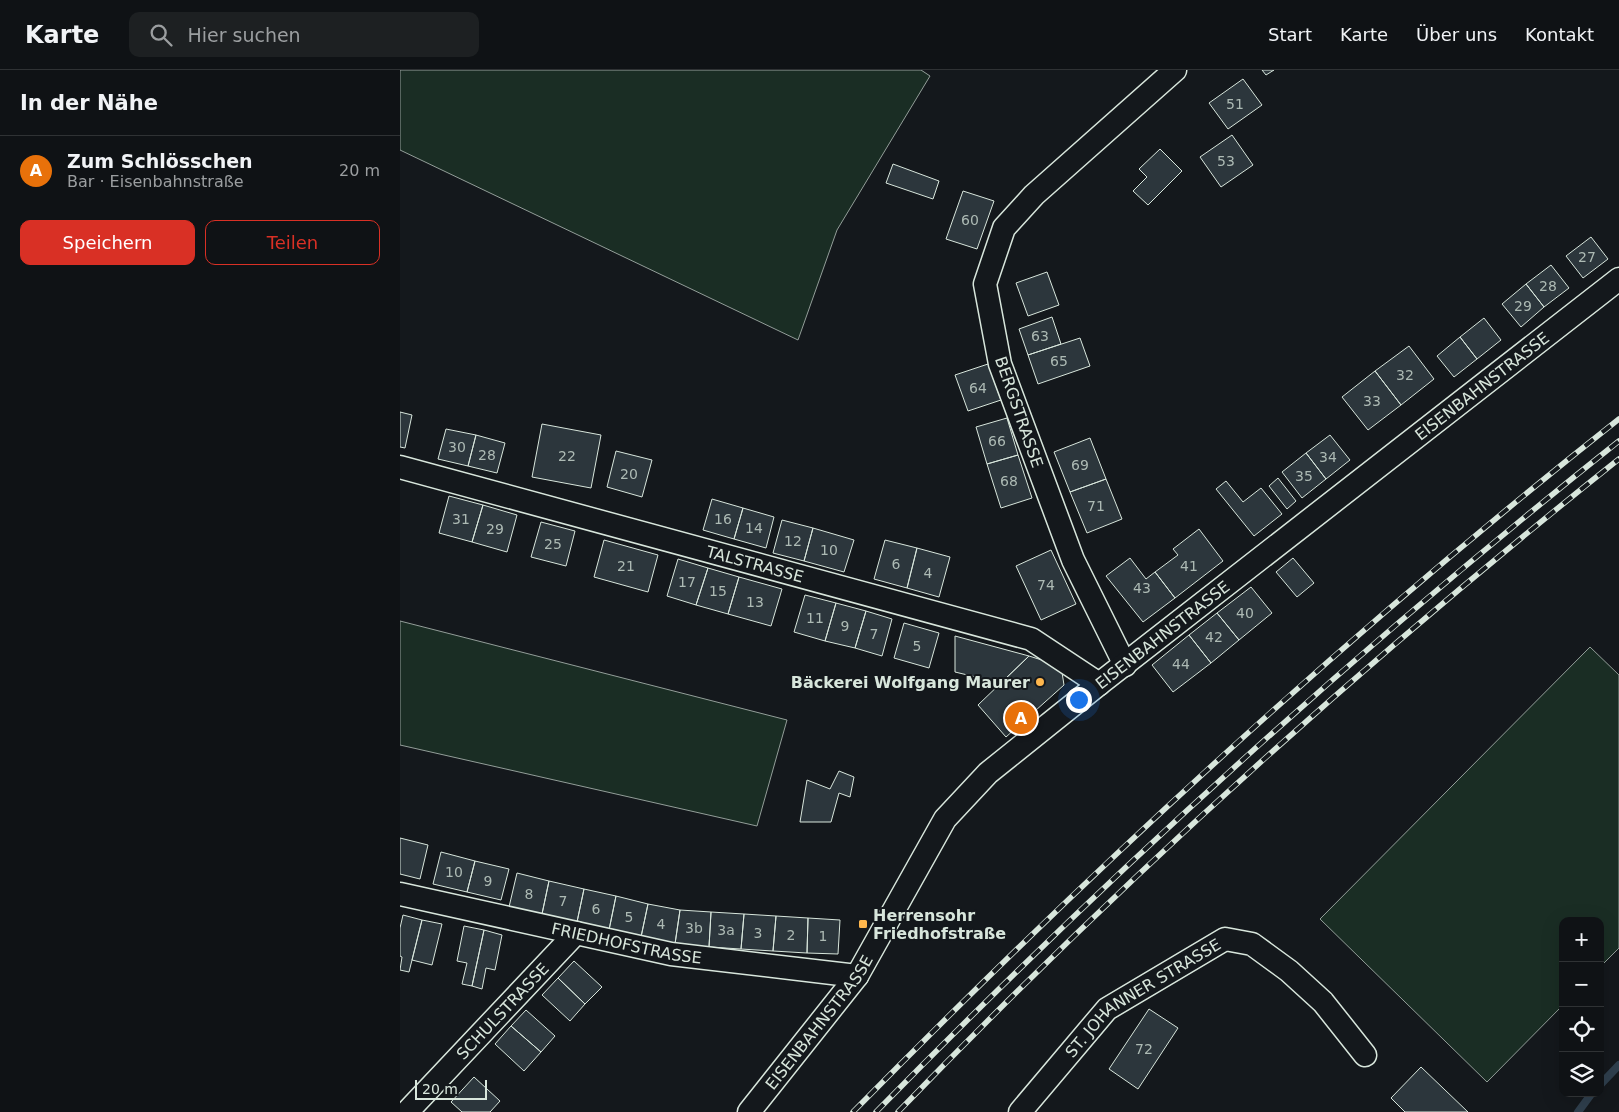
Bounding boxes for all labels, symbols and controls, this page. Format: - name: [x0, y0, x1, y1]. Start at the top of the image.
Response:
- search box: [129, 12, 479, 57]
- text: Karte: [25, 21, 99, 49]
- icon: search: [147, 21, 175, 49]
- text: Hier suchen: [187, 24, 301, 46]
- text: Start: [1268, 24, 1312, 45]
- text: Karte: [1340, 24, 1388, 45]
- text: Über uns: [1416, 24, 1497, 45]
- text: Kontakt: [1525, 24, 1594, 45]
- text: In der Nähe: [20, 91, 158, 115]
- house number: 51: [1226, 96, 1244, 112]
- text: Zum Schlösschen: [67, 150, 253, 172]
- house number: 53: [1217, 153, 1235, 169]
- text: A: [30, 161, 42, 180]
- text: 20 m: [339, 161, 380, 180]
- text: Bar · Eisenbahnstraße: [67, 172, 244, 191]
- house number: 60: [961, 212, 979, 228]
- button: Speichern: [20, 220, 195, 265]
- button: Teilen: [205, 220, 380, 265]
- house number: 27: [1578, 249, 1596, 265]
- house number: 28: [1539, 278, 1557, 294]
- house number: 29: [1514, 298, 1532, 314]
- house number: 63: [1031, 328, 1049, 344]
- street label: EISENBAHNSTRASSE: [1411, 328, 1553, 444]
- house number: 65: [1050, 353, 1068, 369]
- street label: BERGSTRASSE: [991, 354, 1047, 470]
- house number: 32: [1396, 367, 1414, 383]
- house number: 64: [969, 380, 987, 396]
- house number: 33: [1363, 393, 1381, 409]
- house number: 66: [988, 433, 1006, 449]
- house number: 30: [448, 439, 466, 455]
- house number: 28: [478, 447, 496, 463]
- house number: 22: [558, 448, 576, 464]
- house number: 34: [1319, 449, 1337, 465]
- house number: 69: [1071, 457, 1089, 473]
- house number: 20: [620, 466, 638, 482]
- house number: 35: [1295, 468, 1313, 484]
- house number: 68: [1000, 473, 1018, 489]
- house number: 71: [1087, 498, 1105, 514]
- house number: 31: [452, 511, 470, 527]
- house number: 16: [714, 511, 732, 527]
- house number: 14: [745, 520, 763, 536]
- house number: 29: [486, 521, 504, 537]
- house number: 12: [784, 533, 802, 549]
- house number: 25: [544, 536, 562, 552]
- street label: TALSTRASSE: [703, 541, 806, 586]
- house number: 10: [820, 542, 838, 558]
- house number: 6: [892, 556, 901, 572]
- house number: 21: [617, 558, 635, 574]
- house number: 41: [1180, 558, 1198, 574]
- house number: 4: [924, 565, 933, 581]
- house number: 17: [678, 574, 696, 590]
- house number: 74: [1037, 577, 1055, 593]
- street label: EISENBAHNSTRASSE: [1091, 577, 1233, 693]
- house number: 43: [1133, 580, 1151, 596]
- house number: 15: [709, 583, 727, 599]
- house number: 13: [746, 594, 764, 610]
- house number: 40: [1236, 605, 1254, 621]
- house number: 11: [806, 610, 824, 626]
- house number: 9: [841, 618, 849, 634]
- house number: 7: [870, 626, 878, 642]
- house number: 42: [1205, 629, 1223, 645]
- house number: 5: [913, 638, 921, 654]
- house number: 44: [1172, 656, 1190, 672]
- place label: Bäckerei Wolfgang Maurer: [791, 673, 1030, 692]
- marker: Bäckerei Wolfgang Maurer: [1034, 676, 1046, 688]
- your location: [1066, 687, 1092, 713]
- pin: A: [1005, 699, 1037, 737]
- house number: 10: [445, 864, 463, 880]
- house number: 9: [484, 873, 492, 889]
- house number: 8: [525, 886, 533, 902]
- house number: 7: [559, 893, 567, 909]
- house number: 6: [592, 901, 601, 917]
- place label: Herrensohr Friedhofstraße: [873, 906, 1006, 943]
- house number: 5: [625, 909, 633, 925]
- house number: 4: [657, 916, 666, 932]
- map controls: [1559, 917, 1604, 1097]
- button: +: [1559, 917, 1604, 962]
- street label: FRIEDHOFSTRASSE: [550, 918, 703, 967]
- marker: Herrensohr Friedhofstraße: [857, 918, 869, 930]
- house number: 3b: [685, 920, 703, 936]
- house number: 3a: [717, 922, 735, 938]
- house number: 3: [754, 925, 762, 941]
- house number: 2: [787, 927, 795, 943]
- house number: 1: [819, 928, 827, 944]
- street label: ST. JOHANNER STRASSE: [1061, 934, 1224, 1061]
- street label: EISENBAHNSTRASSE: [761, 952, 876, 1093]
- street label: SCHULSTRASSE: [452, 959, 553, 1063]
- button: −: [1559, 962, 1604, 1007]
- button: locate: [1559, 1007, 1604, 1052]
- house number: 72: [1135, 1041, 1153, 1057]
- button: layers: [1559, 1052, 1604, 1097]
- scale bar: [415, 1077, 488, 1100]
- text: 20 m: [422, 1081, 458, 1097]

